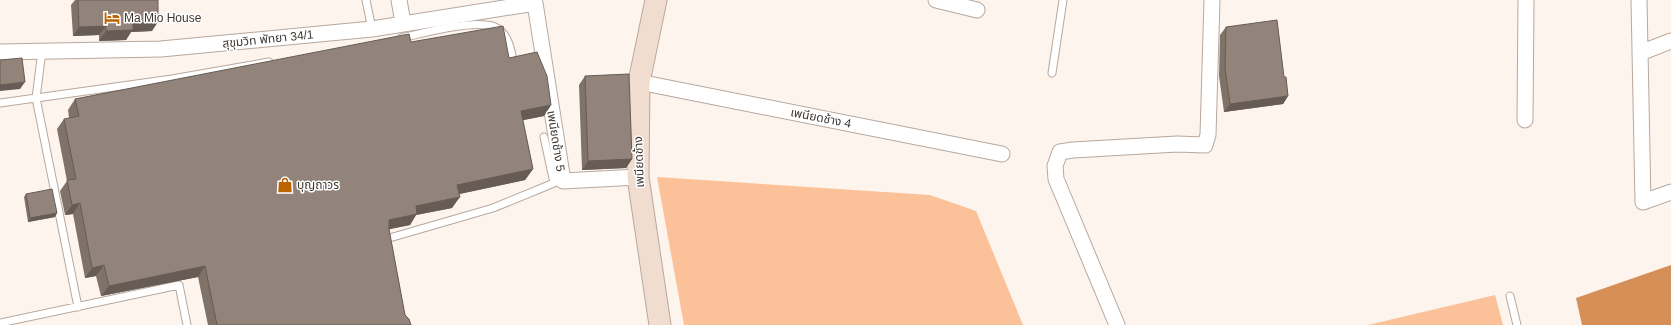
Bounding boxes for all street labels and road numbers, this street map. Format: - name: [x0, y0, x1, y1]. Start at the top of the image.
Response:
- street label: สุขุมวิท พัทยา 34/1: [222, 27, 315, 51]
- street label: เพนียดช้าง 4: [790, 105, 853, 131]
- street label: เพนียดช้าง 5: [544, 110, 568, 173]
- street label: เพนียดช้าง: [631, 136, 647, 188]

